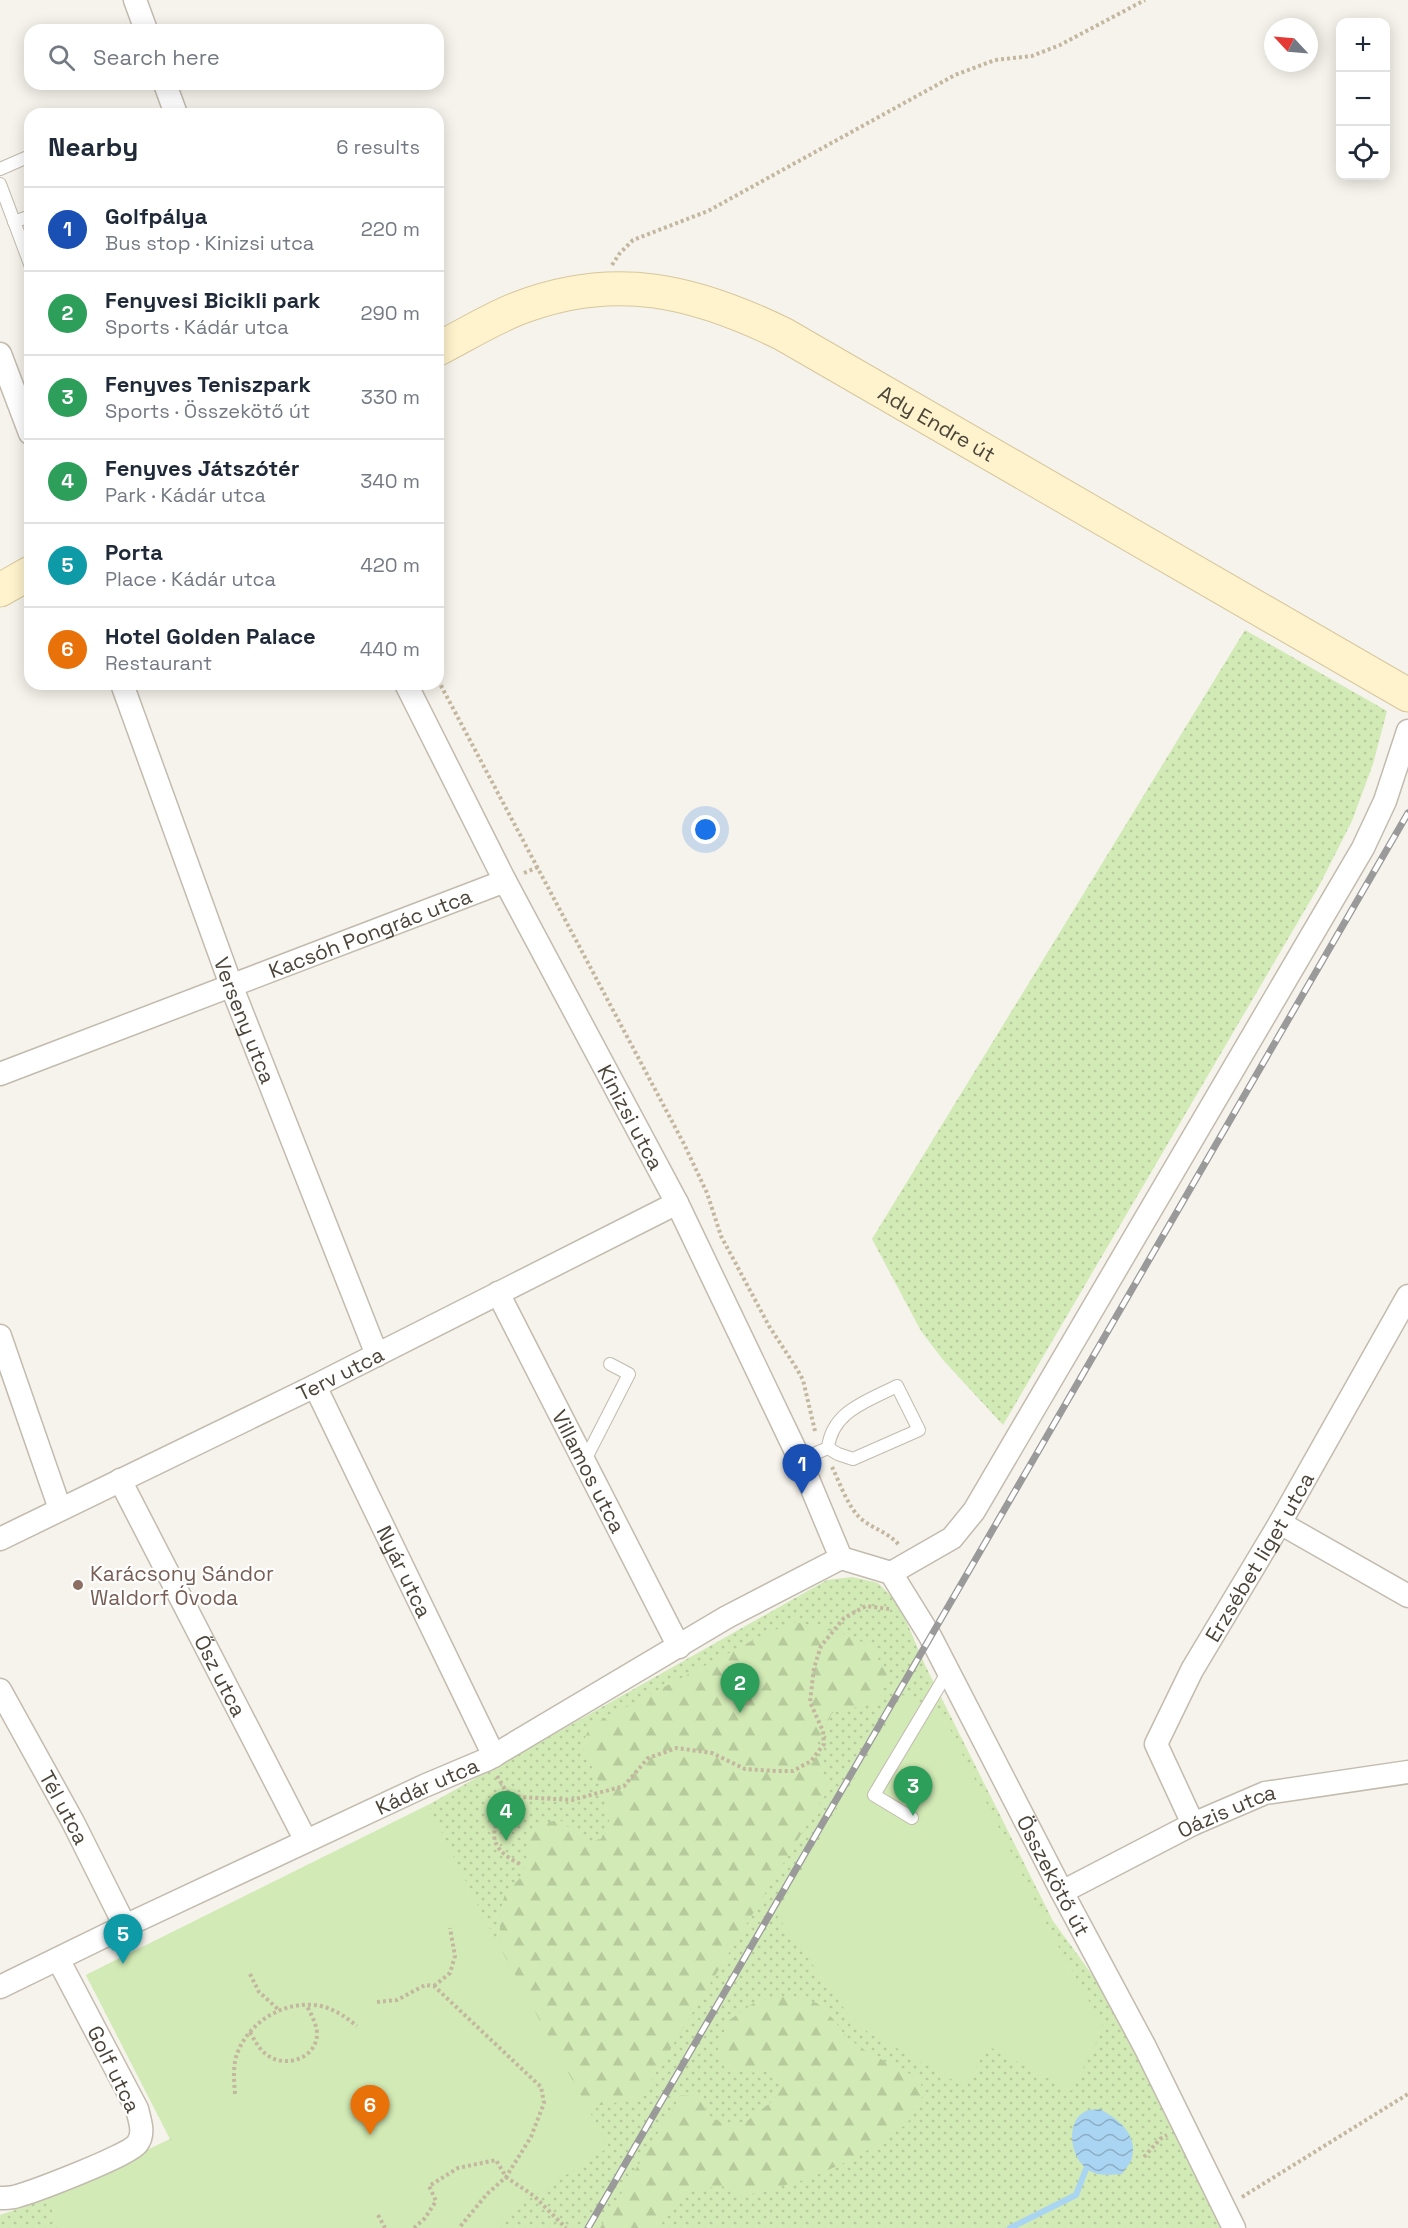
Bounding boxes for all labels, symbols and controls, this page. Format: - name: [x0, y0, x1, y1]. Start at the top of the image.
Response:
- north arrow: [1264, 18, 1318, 72]
- map controls: [1336, 18, 1390, 180]
- button: +: [1336, 18, 1390, 72]
- search box: [24, 24, 444, 90]
- icon: search: [45, 41, 78, 74]
- text: Search here: [93, 43, 220, 71]
- button: −: [1336, 72, 1390, 126]
- button: locate: [1336, 126, 1390, 180]
- text: Nearby: [48, 130, 138, 164]
- text: 6 results: [336, 134, 420, 160]
- text: Golfpálya: [105, 202, 207, 230]
- text: 1: [63, 216, 72, 242]
- text: 220 m: [361, 216, 420, 242]
- text: Bus stop · Kinizsi utca: [105, 230, 314, 256]
- text: Fenyvesi Bicikli park: [105, 286, 320, 314]
- text: 2: [62, 300, 73, 326]
- text: 290 m: [361, 300, 420, 326]
- text: Sports · Kádár utca: [105, 314, 289, 340]
- text: Fenyves Teniszpark: [105, 370, 311, 398]
- street label: Ady Endre út: [874, 379, 1001, 468]
- text: 3: [61, 384, 74, 410]
- text: 330 m: [361, 384, 420, 410]
- text: Sports · Összekötő út: [105, 398, 310, 424]
- text: Fenyves Játszótér: [105, 454, 299, 482]
- text: 4: [61, 468, 74, 494]
- text: 340 m: [360, 468, 420, 494]
- text: Park · Kádár utca: [105, 482, 266, 508]
- text: Porta: [105, 538, 163, 566]
- text: 5: [62, 552, 74, 578]
- text: 420 m: [360, 552, 420, 578]
- text: Place · Kádár utca: [105, 566, 276, 592]
- text: Hotel Golden Palace: [105, 622, 316, 650]
- text: 6: [61, 636, 74, 662]
- text: 440 m: [360, 636, 420, 662]
- text: Restaurant: [105, 650, 212, 676]
- your location: [691, 815, 720, 844]
- street label: Kacsóh Pongrác utca: [265, 882, 475, 984]
- street label: Verseny utca: [208, 953, 282, 1087]
- street label: Kinizsi utca: [592, 1060, 670, 1174]
- street label: Terv utca: [292, 1340, 388, 1407]
- street label: Villamos utca: [546, 1405, 632, 1537]
- pin: 1: [782, 1444, 822, 1494]
- street label: Erzsébet liget utca: [1199, 1467, 1320, 1647]
- street label: Nyár utca: [371, 1521, 438, 1622]
- place label: Karácsony Sándor Waldorf Óvoda: [90, 1560, 274, 1611]
- marker: Karácsony Sándor Waldorf Óvoda: [71, 1578, 85, 1592]
- street label: Ősz utca: [189, 1630, 253, 1721]
- pin: 2: [720, 1664, 760, 1713]
- street label: Kádár utca: [371, 1751, 483, 1820]
- street label: Tél utca: [34, 1766, 95, 1849]
- pin: 3: [894, 1766, 932, 1816]
- street label: Oázis utca: [1172, 1778, 1278, 1844]
- pin: 4: [486, 1792, 526, 1841]
- street label: Összekötő út: [1011, 1811, 1097, 1941]
- pin: 5: [104, 1914, 142, 1964]
- street label: Golf utca: [81, 2021, 147, 2117]
- pin: 6: [350, 2086, 389, 2135]

